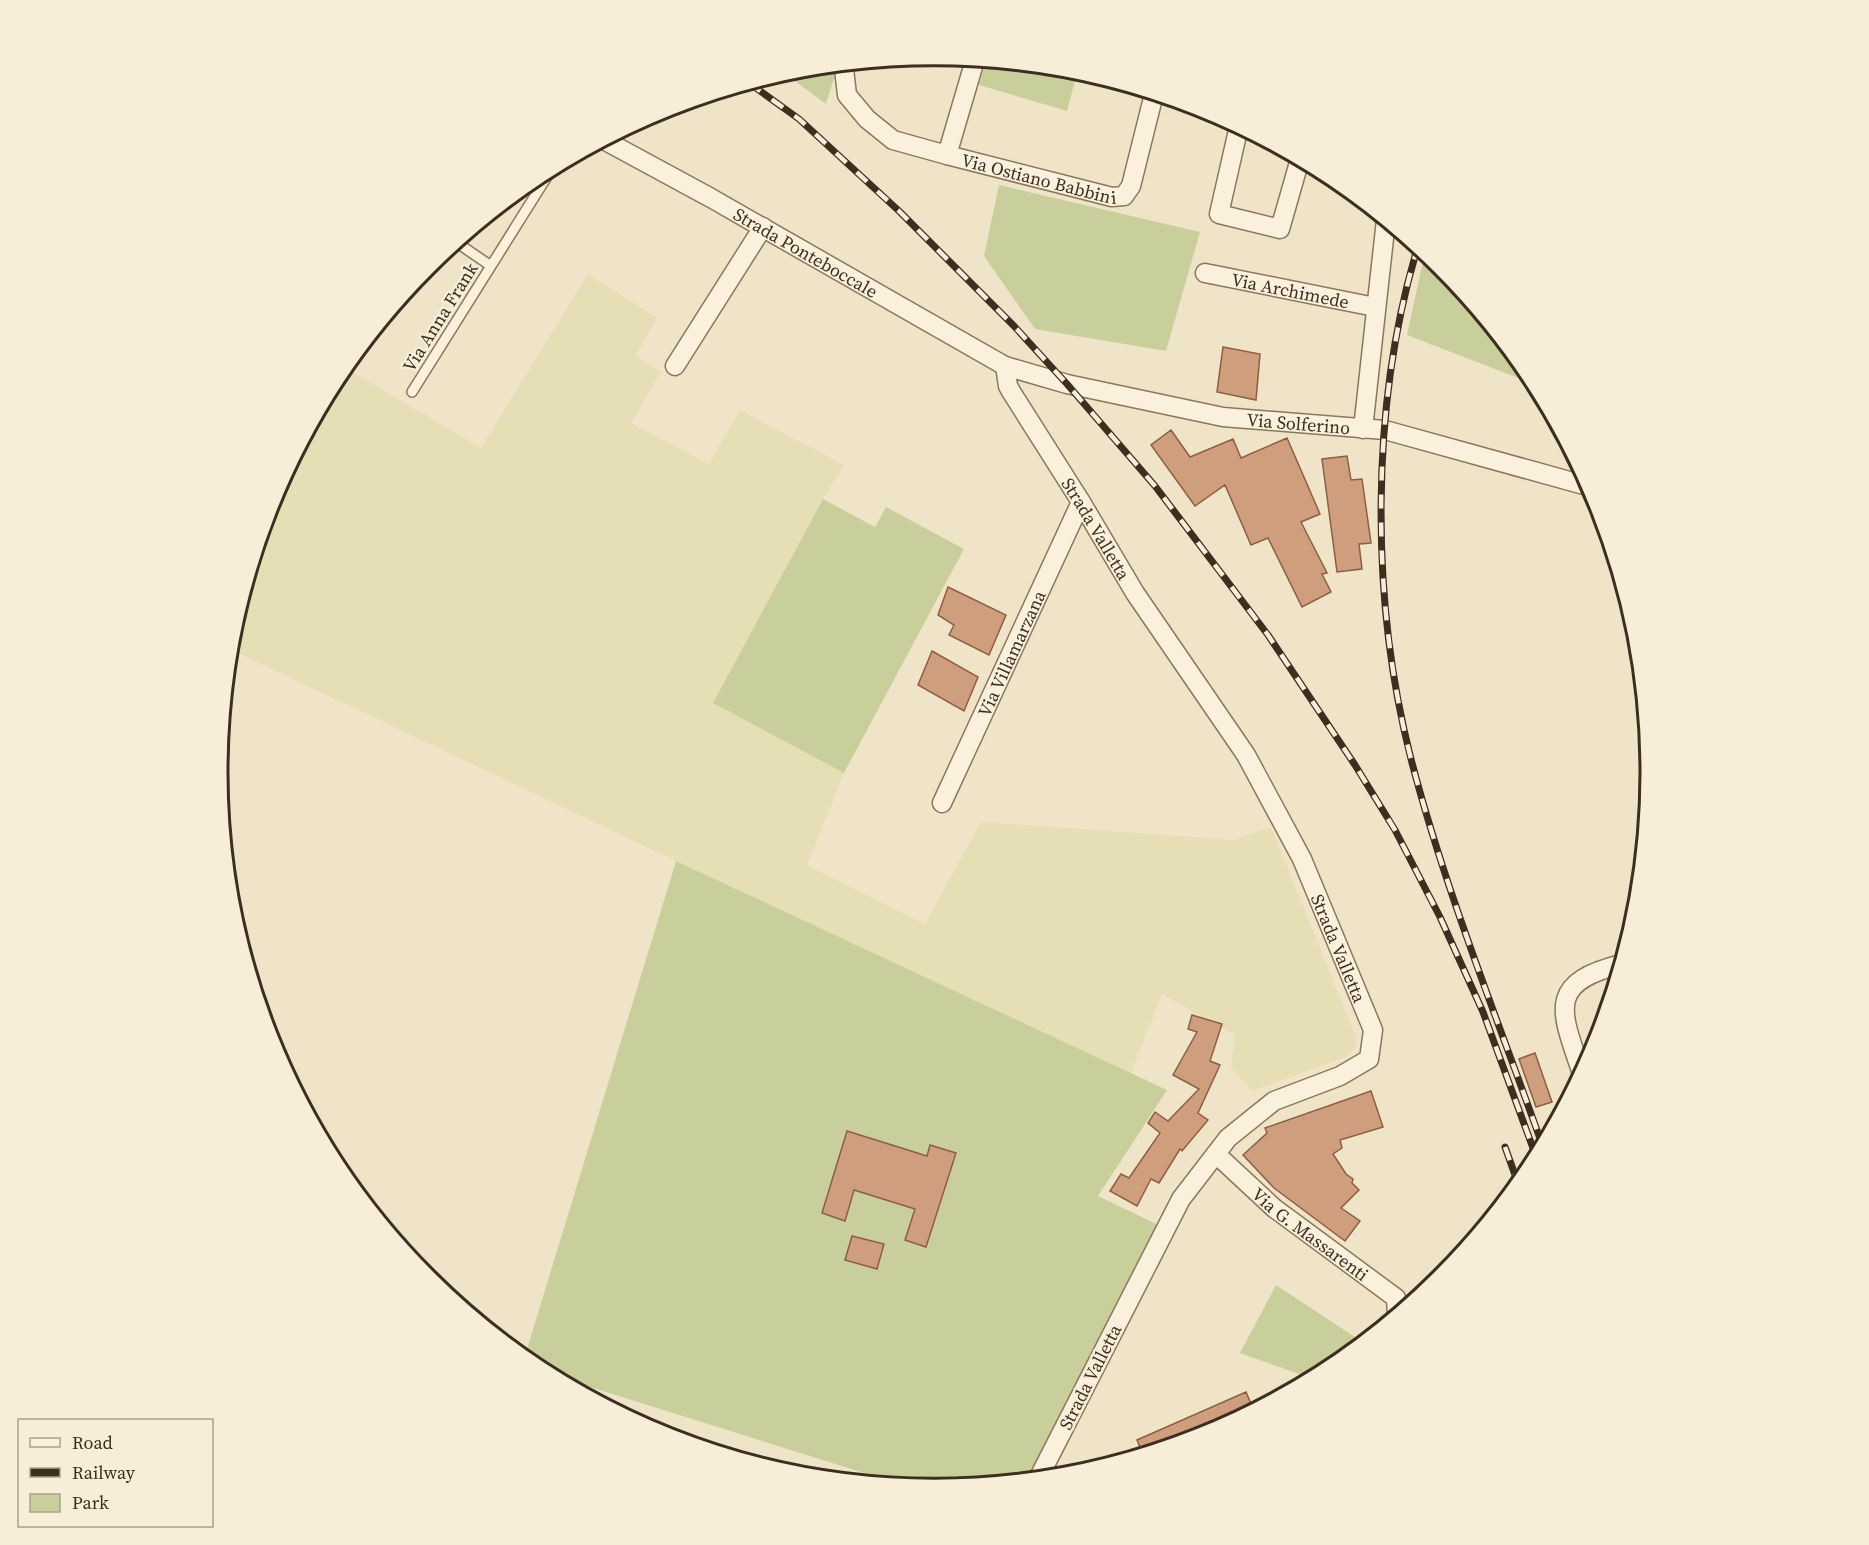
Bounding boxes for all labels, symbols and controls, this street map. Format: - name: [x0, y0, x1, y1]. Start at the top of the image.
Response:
- street label: Via Ostiano Babbini: [959, 147, 1117, 210]
- street label: Strada Ponteboccale: [729, 201, 883, 303]
- street label: Via Anna Frank: [396, 257, 484, 377]
- street label: Via Archimede: [1229, 266, 1351, 314]
- street label: Via Solferino: [1246, 406, 1351, 440]
- street label: Strada Valletta: [1056, 473, 1137, 585]
- street label: Via Villamarzana: [971, 585, 1052, 721]
- street label: Strada Valletta: [1305, 890, 1373, 1007]
- street label: Via G. Massarenti: [1247, 1181, 1374, 1286]
- street label: Strada Valletta: [1053, 1319, 1128, 1434]
- legend: [18, 1419, 213, 1527]
- text: Road: [72, 1430, 113, 1455]
- text: Railway: [72, 1460, 136, 1485]
- text: Park: [72, 1490, 109, 1515]

